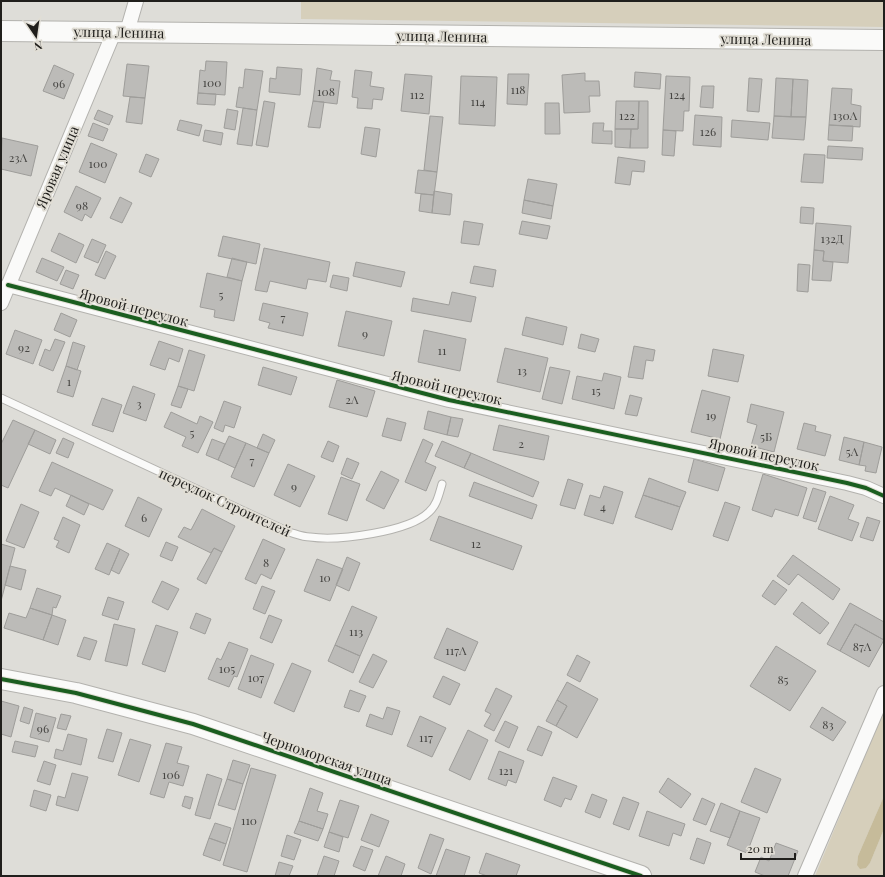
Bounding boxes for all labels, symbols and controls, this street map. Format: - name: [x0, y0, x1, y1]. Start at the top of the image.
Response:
- north arrow: [16, 16, 56, 56]
- street label: улица Ленина: [73, 22, 164, 42]
- street label: улица Ленина: [396, 26, 487, 46]
- street label: улица Ленина: [720, 29, 811, 49]
- text: N: [33, 38, 44, 54]
- house number: 100: [203, 74, 221, 90]
- house number: 96: [53, 75, 65, 91]
- house number: 118: [510, 81, 526, 97]
- house number: 108: [317, 83, 335, 99]
- house number: 112: [410, 86, 425, 102]
- house number: 124: [669, 86, 685, 102]
- house number: 114: [471, 93, 485, 109]
- house number: 122: [619, 107, 635, 123]
- house number: 130А: [833, 107, 858, 123]
- street label: Яровая улица: [31, 123, 83, 212]
- house number: 126: [700, 123, 716, 139]
- house number: 23А: [9, 149, 28, 165]
- house number: 100: [89, 155, 107, 171]
- house number: 98: [76, 197, 88, 213]
- house number: 132Д: [821, 230, 844, 246]
- street label: Яровой переулок: [76, 283, 191, 331]
- house number: 5: [219, 286, 224, 302]
- house number: 7: [281, 309, 286, 325]
- house number: 9: [362, 325, 368, 341]
- house number: 92: [18, 339, 30, 355]
- house number: 11: [438, 342, 447, 358]
- house number: 13: [517, 362, 527, 378]
- street label: Яровой переулок: [389, 365, 504, 409]
- house number: 1: [67, 373, 72, 389]
- house number: 15: [591, 382, 601, 398]
- house number: 2А: [345, 391, 359, 407]
- house number: 3: [136, 395, 142, 411]
- house number: 19: [706, 407, 716, 423]
- house number: 5: [190, 424, 195, 440]
- house number: 5Б: [760, 428, 772, 444]
- street label: Яровой переулок: [706, 433, 821, 475]
- house number: 2: [518, 435, 524, 451]
- house number: 5А: [846, 443, 859, 459]
- house number: 7: [250, 452, 255, 468]
- street label: переулок Строителей: [156, 463, 294, 541]
- house number: 9: [291, 478, 297, 494]
- house number: 4: [600, 498, 606, 514]
- house number: 6: [141, 509, 147, 525]
- house number: 12: [471, 535, 481, 551]
- house number: 8: [263, 554, 269, 570]
- house number: 10: [319, 569, 331, 585]
- house number: 113: [349, 623, 363, 639]
- house number: 87А: [853, 638, 872, 654]
- house number: 117А: [445, 642, 467, 658]
- house number: 105: [219, 660, 235, 676]
- house number: 107: [248, 669, 264, 685]
- house number: 85: [777, 671, 789, 687]
- house number: 83: [822, 716, 834, 732]
- house number: 96: [37, 720, 49, 736]
- street label: Черноморская улица: [259, 727, 395, 789]
- house number: 117: [419, 729, 433, 745]
- house number: 121: [499, 762, 514, 778]
- house number: 106: [162, 766, 180, 782]
- house number: 110: [241, 812, 257, 828]
- scale bar: [741, 835, 795, 861]
- text: 20 m: [747, 840, 774, 856]

